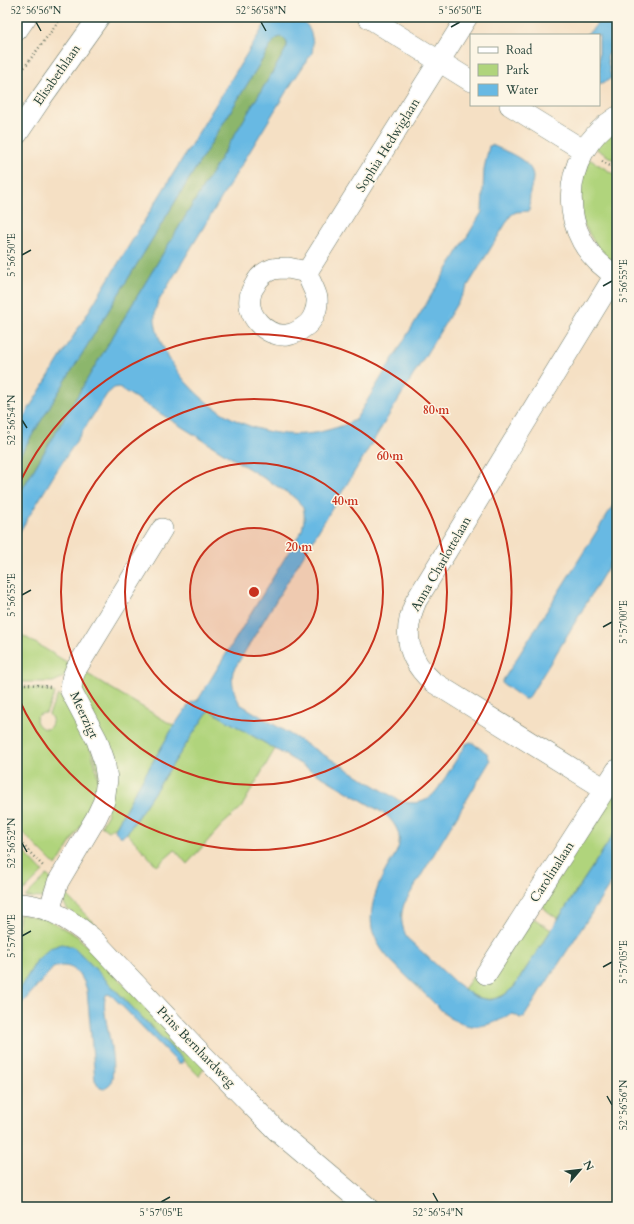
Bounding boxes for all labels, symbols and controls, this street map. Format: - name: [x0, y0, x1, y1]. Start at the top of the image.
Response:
- text: 52°56'56"N: [11, 4, 62, 18]
- text: 52°56'58"N: [236, 4, 287, 18]
- text: 5°56'50"E: [438, 4, 482, 18]
- legend: [470, 34, 600, 106]
- street label: Elisabethlaan: [29, 40, 85, 109]
- text: Road: [506, 42, 533, 58]
- text: Park: [506, 62, 530, 78]
- text: Water: [505, 82, 539, 98]
- street label: Sophia Hedwiglaan: [352, 94, 424, 195]
- text: 5°56'50"E: [5, 233, 19, 277]
- text: 5°56'55"E: [617, 259, 631, 303]
- text: 52°56'54"N: [5, 394, 19, 445]
- text: 80 m: [423, 402, 450, 418]
- text: 60 m: [377, 448, 404, 464]
- text: 40 m: [332, 493, 359, 509]
- street label: Anna Charlottelaan: [406, 513, 476, 615]
- text: 20 m: [286, 539, 313, 555]
- text: 5°56'55"E: [5, 573, 19, 617]
- centre of rings: [247, 585, 261, 599]
- text: 5°57'00"E: [617, 600, 631, 644]
- street label: Meerzigt: [65, 689, 103, 741]
- text: 52°56'52"N: [5, 817, 19, 868]
- street label: Carolinalaan: [526, 838, 579, 906]
- text: 5°57'00"E: [5, 914, 19, 958]
- text: 5°57'05"E: [617, 940, 631, 984]
- street label: Prins Bernhardweg: [153, 1003, 240, 1092]
- text: 52°56'56"N: [617, 1079, 631, 1130]
- north arrow: [560, 1150, 600, 1190]
- text: N: [580, 1158, 597, 1174]
- text: 5°57'05"E: [139, 1206, 183, 1220]
- text: 52°56'54"N: [413, 1206, 464, 1220]

